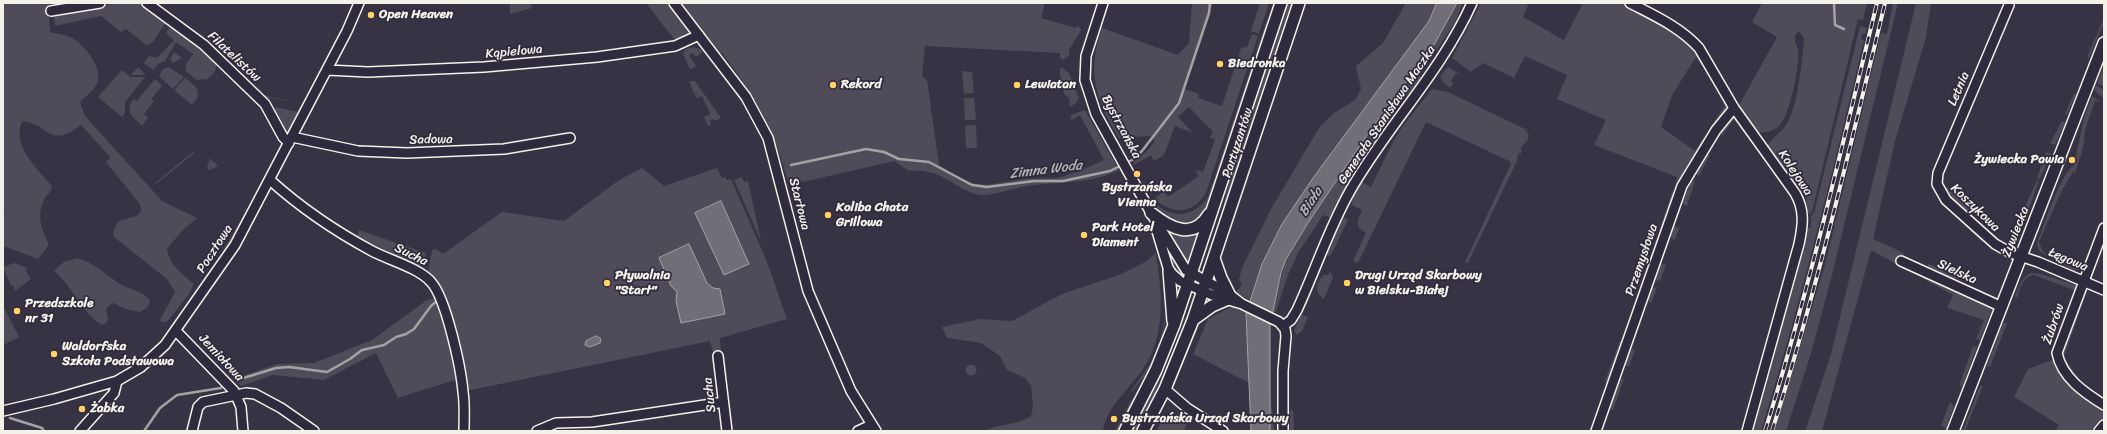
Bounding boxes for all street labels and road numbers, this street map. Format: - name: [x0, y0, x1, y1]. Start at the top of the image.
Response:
- street label: Filatelistów: [204, 28, 264, 86]
- street label: Kąpielowa: [485, 42, 543, 62]
- street label: Generała Stanisława Maczka: [1335, 43, 1439, 187]
- street label: Letnia: [1945, 70, 1973, 108]
- street label: Bystrzańska: [1098, 92, 1144, 162]
- street label: Partyzantów: [1219, 106, 1257, 180]
- street label: Sadowa: [409, 132, 453, 148]
- street label: Kolejowa: [1775, 147, 1815, 199]
- street label: Startowa: [785, 176, 813, 232]
- street label: Koszykowa: [1947, 181, 2003, 235]
- street label: Żywiecka: [1999, 204, 2033, 260]
- street label: Pocztowa: [194, 222, 236, 276]
- street label: Przemysłowa: [1622, 222, 1662, 298]
- street label: Sucha: [392, 240, 430, 270]
- street label: Łęgowa: [2046, 245, 2090, 275]
- street label: Sielska: [1935, 256, 1979, 288]
- street label: Żubrów: [2040, 302, 2068, 346]
- street label: Jemiołowa: [195, 331, 247, 385]
- street label: Sucha: [700, 377, 720, 413]

